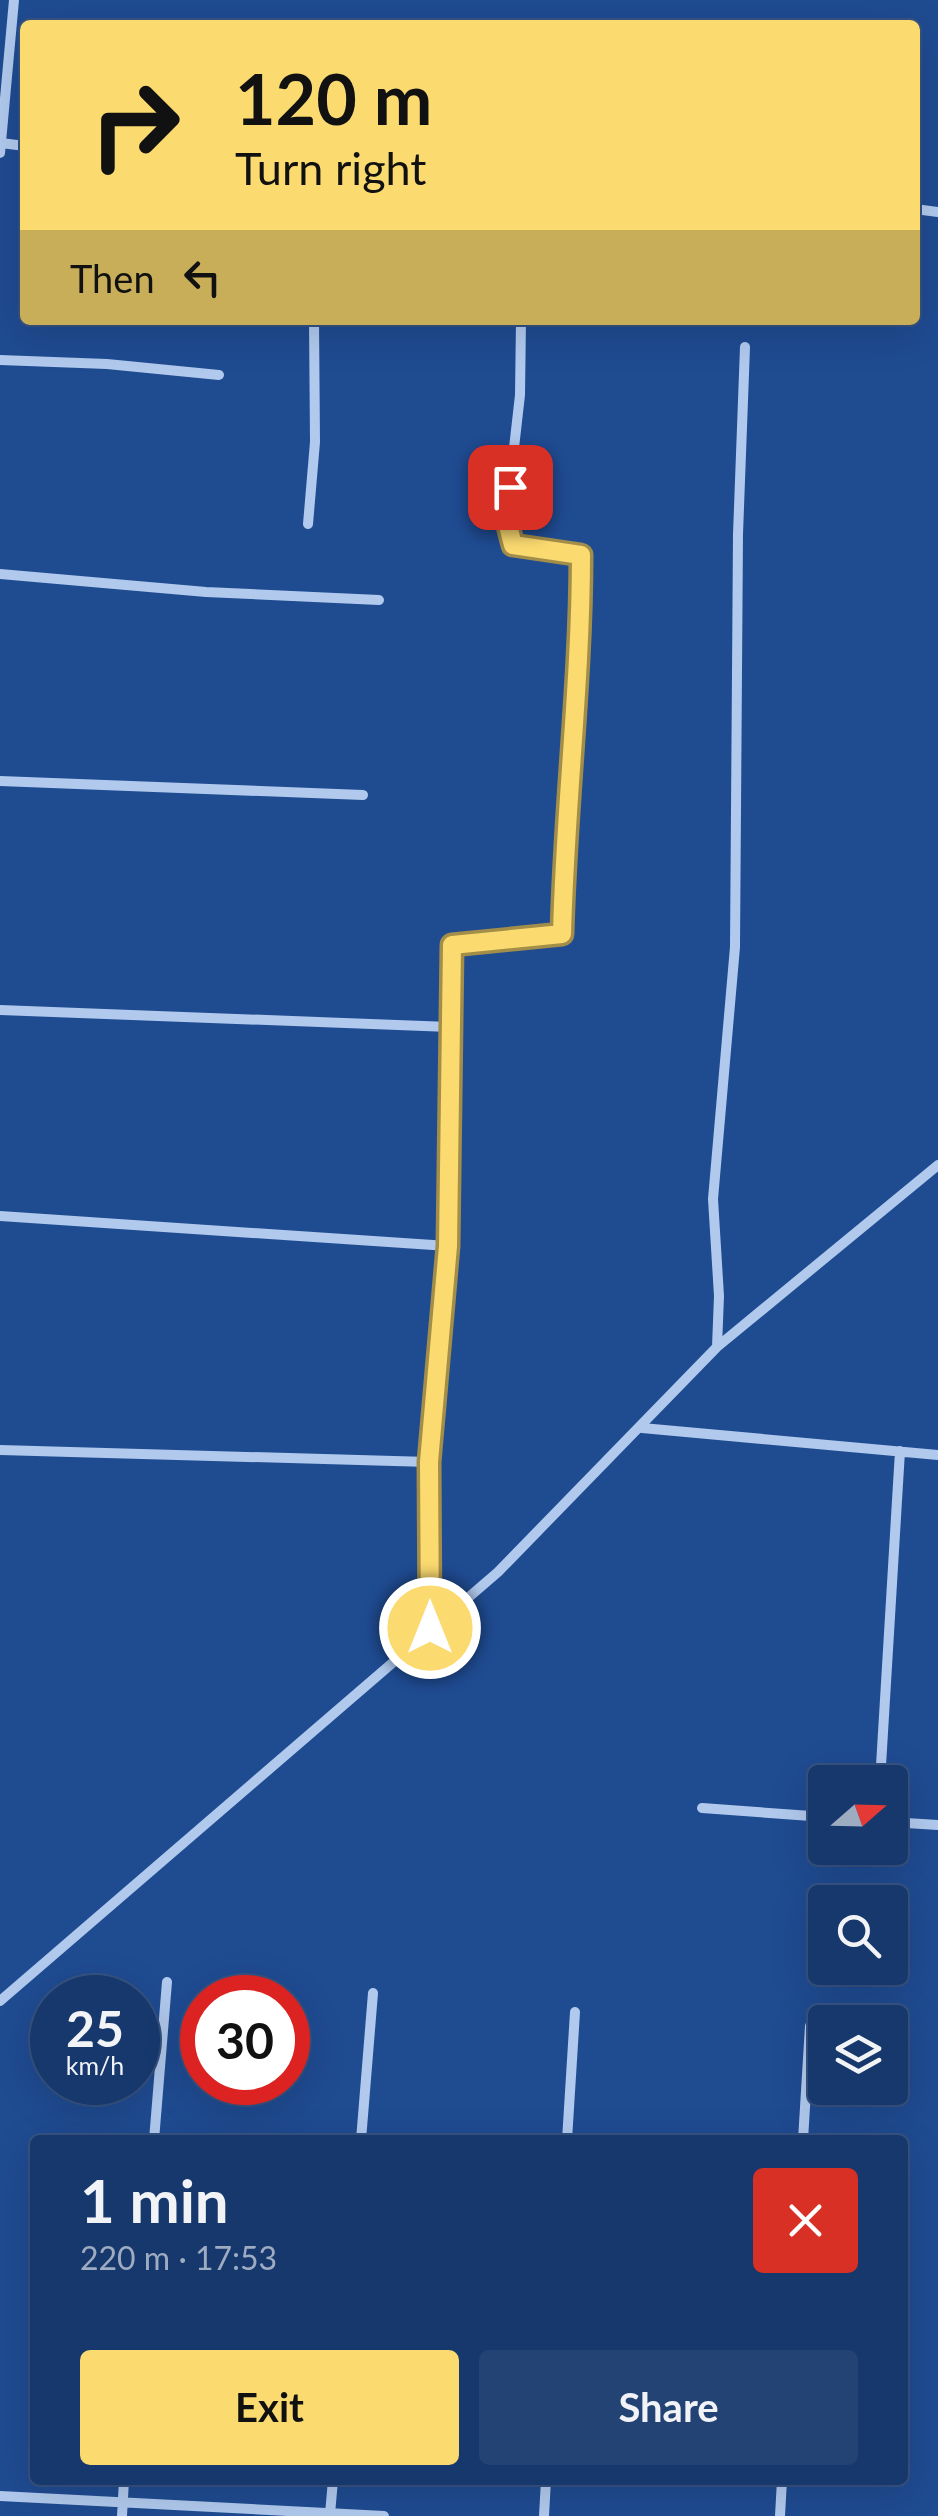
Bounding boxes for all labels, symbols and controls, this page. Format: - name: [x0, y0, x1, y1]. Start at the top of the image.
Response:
- text: 120 m: [235, 56, 432, 140]
- icon: right: [70, 60, 200, 190]
- text: Turn right: [235, 141, 426, 195]
- icon: left: [175, 250, 230, 305]
- text: Then: [70, 255, 155, 301]
- pin: [468, 445, 553, 530]
- icon: arrive: [483, 460, 538, 515]
- position arrow: [378, 1576, 482, 1680]
- north arrow: [808, 1765, 908, 1865]
- map controls: [808, 1765, 908, 2105]
- button: search: [808, 1885, 908, 1985]
- speed limit sign: 30: [180, 1975, 310, 2105]
- text: 25: [66, 1998, 124, 2058]
- button: layers: [808, 2005, 908, 2105]
- text: km/h: [66, 2050, 124, 2080]
- text: 1 min: [80, 2164, 229, 2236]
- button: close: [753, 2168, 858, 2273]
- text: 220 m · 17:53: [80, 2238, 277, 2277]
- button: Exit: [80, 2350, 459, 2465]
- button: Share: [479, 2350, 858, 2465]

